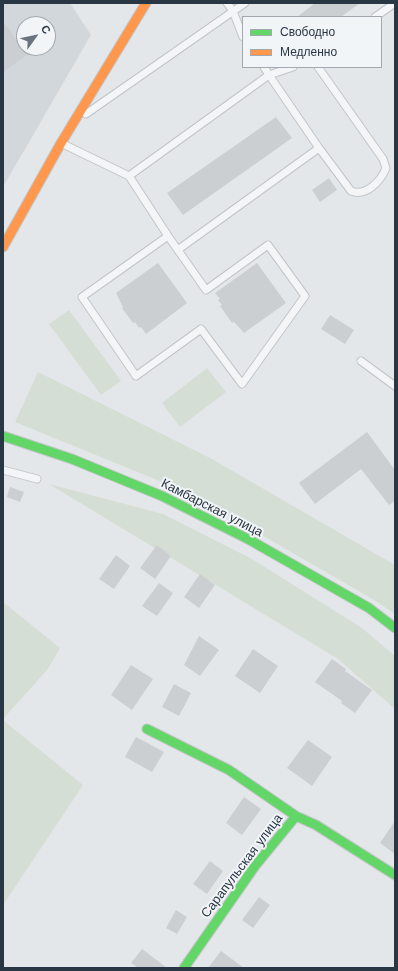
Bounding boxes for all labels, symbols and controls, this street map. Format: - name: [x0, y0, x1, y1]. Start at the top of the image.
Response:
- north arrow: [16, 16, 56, 56]
- legend: [242, 16, 382, 68]
- text: С: [38, 23, 53, 37]
- text: Свободно: [280, 25, 335, 39]
- text: Медленно: [280, 45, 337, 59]
- street label: Камбарская улица: [159, 476, 265, 540]
- street label: Сарапульская улица: [198, 811, 286, 921]

